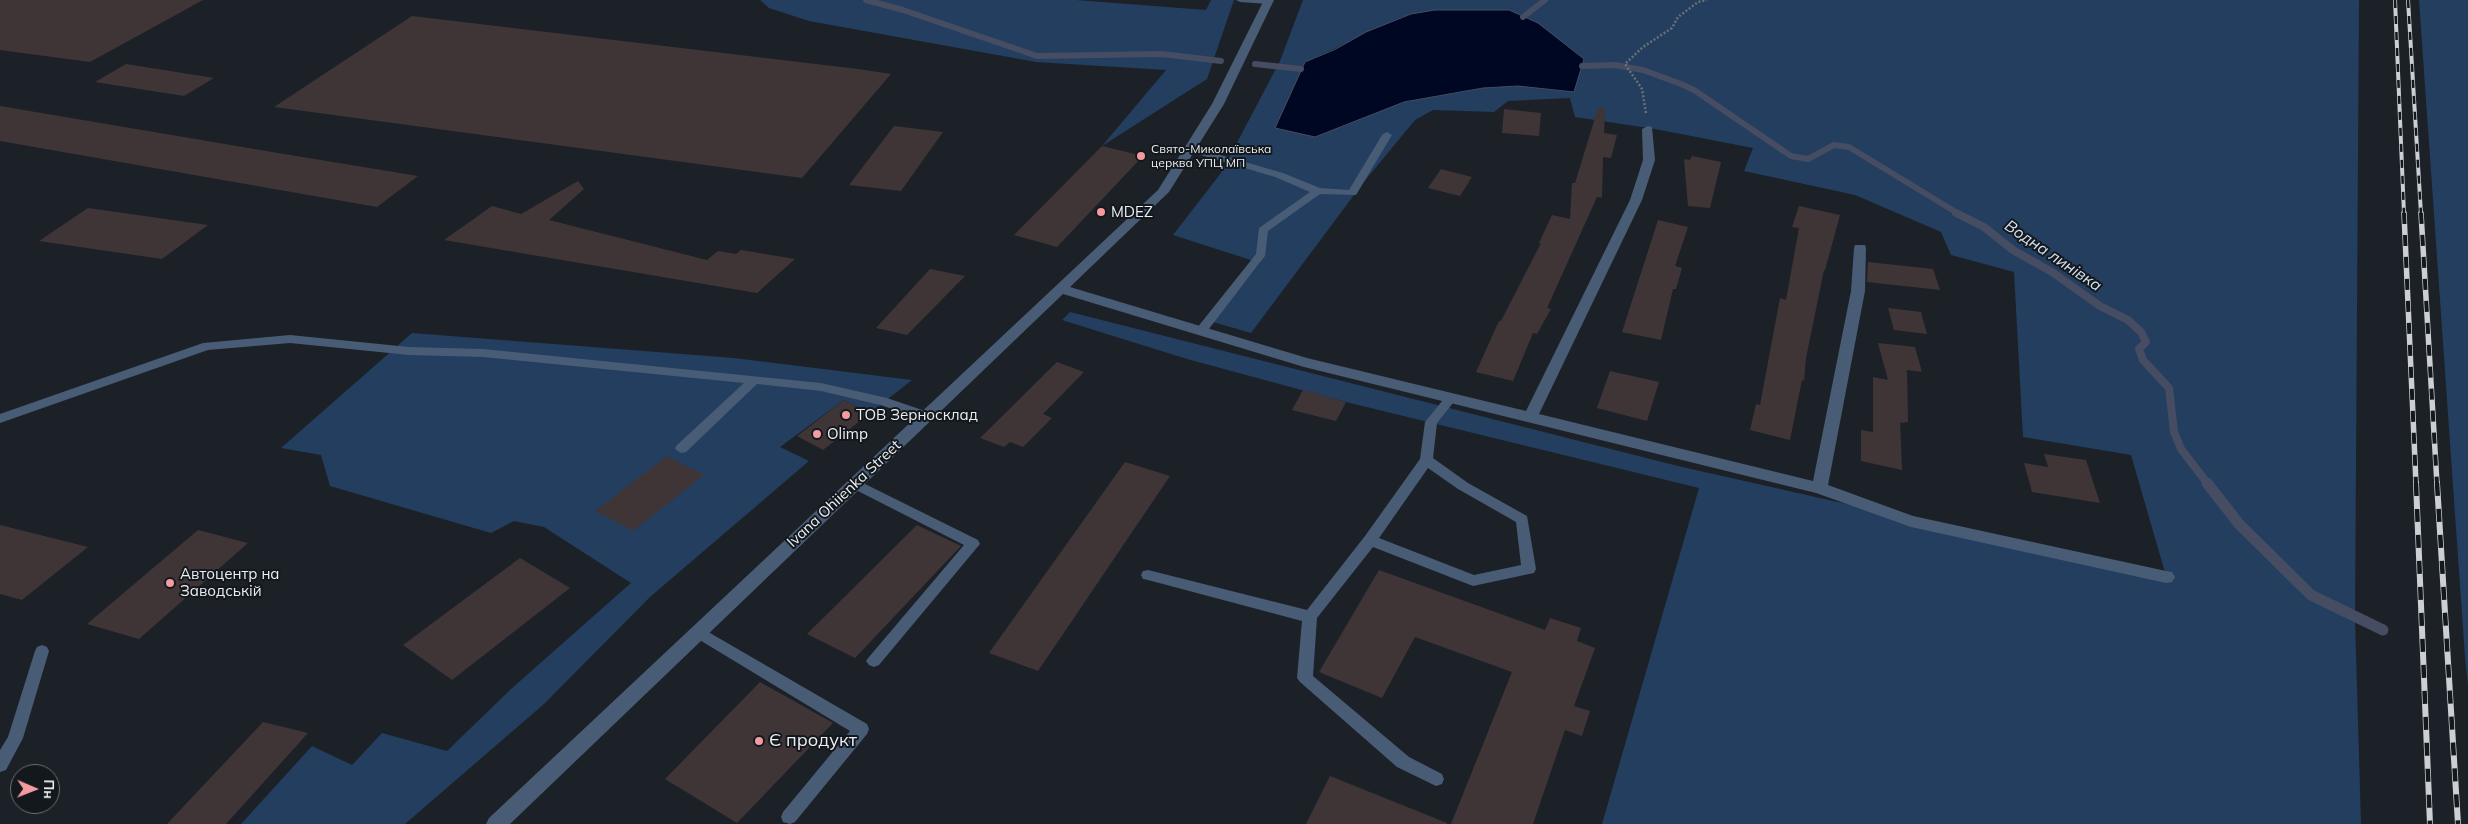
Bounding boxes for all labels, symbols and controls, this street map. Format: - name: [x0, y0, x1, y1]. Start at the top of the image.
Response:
- place label: Свято-Миколаївська церква УПЦ МП: [1151, 142, 1271, 170]
- marker: Свято-Миколаївська церква УПЦ МП: [1135, 150, 1147, 162]
- place label: MDEZ: [1111, 203, 1153, 221]
- marker: MDEZ: [1095, 206, 1107, 218]
- water label: Водна линівка: [2001, 216, 2105, 296]
- place label: ТОВ Зерносклад: [856, 406, 978, 424]
- marker: ТОВ Зерносклад: [840, 409, 852, 421]
- place label: Olimp: [827, 425, 868, 443]
- marker: Olimp: [811, 428, 823, 440]
- street label: Ivana Ohiienka Street: [783, 437, 905, 551]
- place label: Автоцентр на Заводській: [180, 565, 280, 600]
- marker: Автоцентр на Заводській: [164, 577, 176, 589]
- place label: Є продукт: [769, 730, 857, 752]
- marker: Є продукт: [753, 735, 765, 747]
- north arrow: [10, 764, 60, 814]
- text: Пн: [40, 779, 58, 799]

